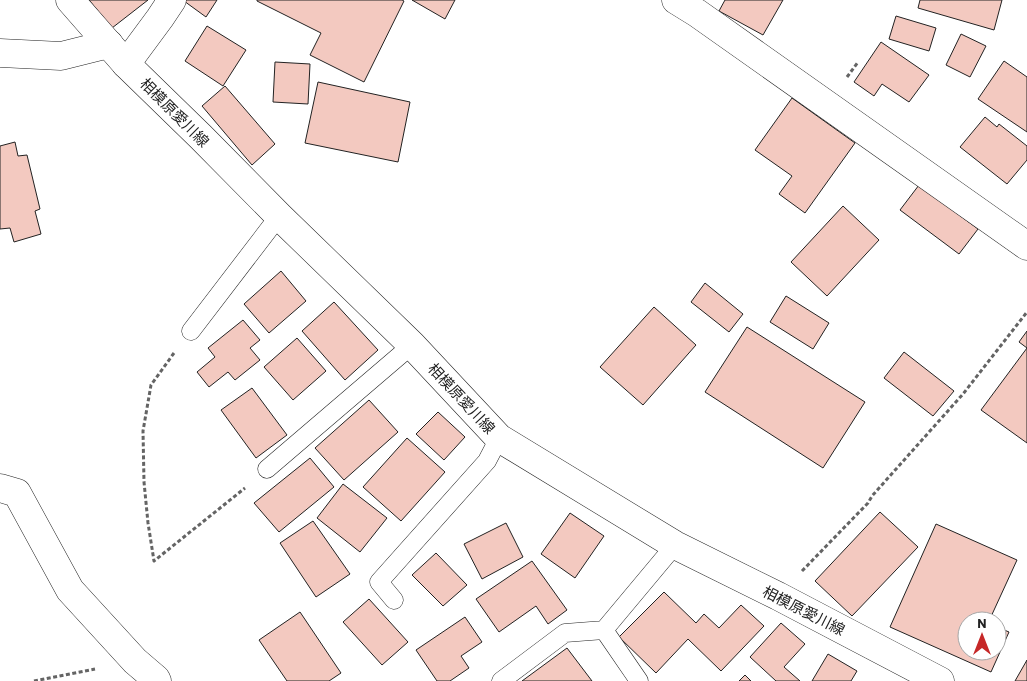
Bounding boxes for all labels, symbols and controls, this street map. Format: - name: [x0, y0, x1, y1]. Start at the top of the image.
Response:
- street label: 相模原愛川線: [137, 74, 213, 150]
- street label: 相模原愛川線: [425, 359, 499, 437]
- street label: 相模原愛川線: [760, 582, 848, 638]
- north arrow: [957, 611, 1007, 661]
- text: N: [977, 614, 987, 631]

